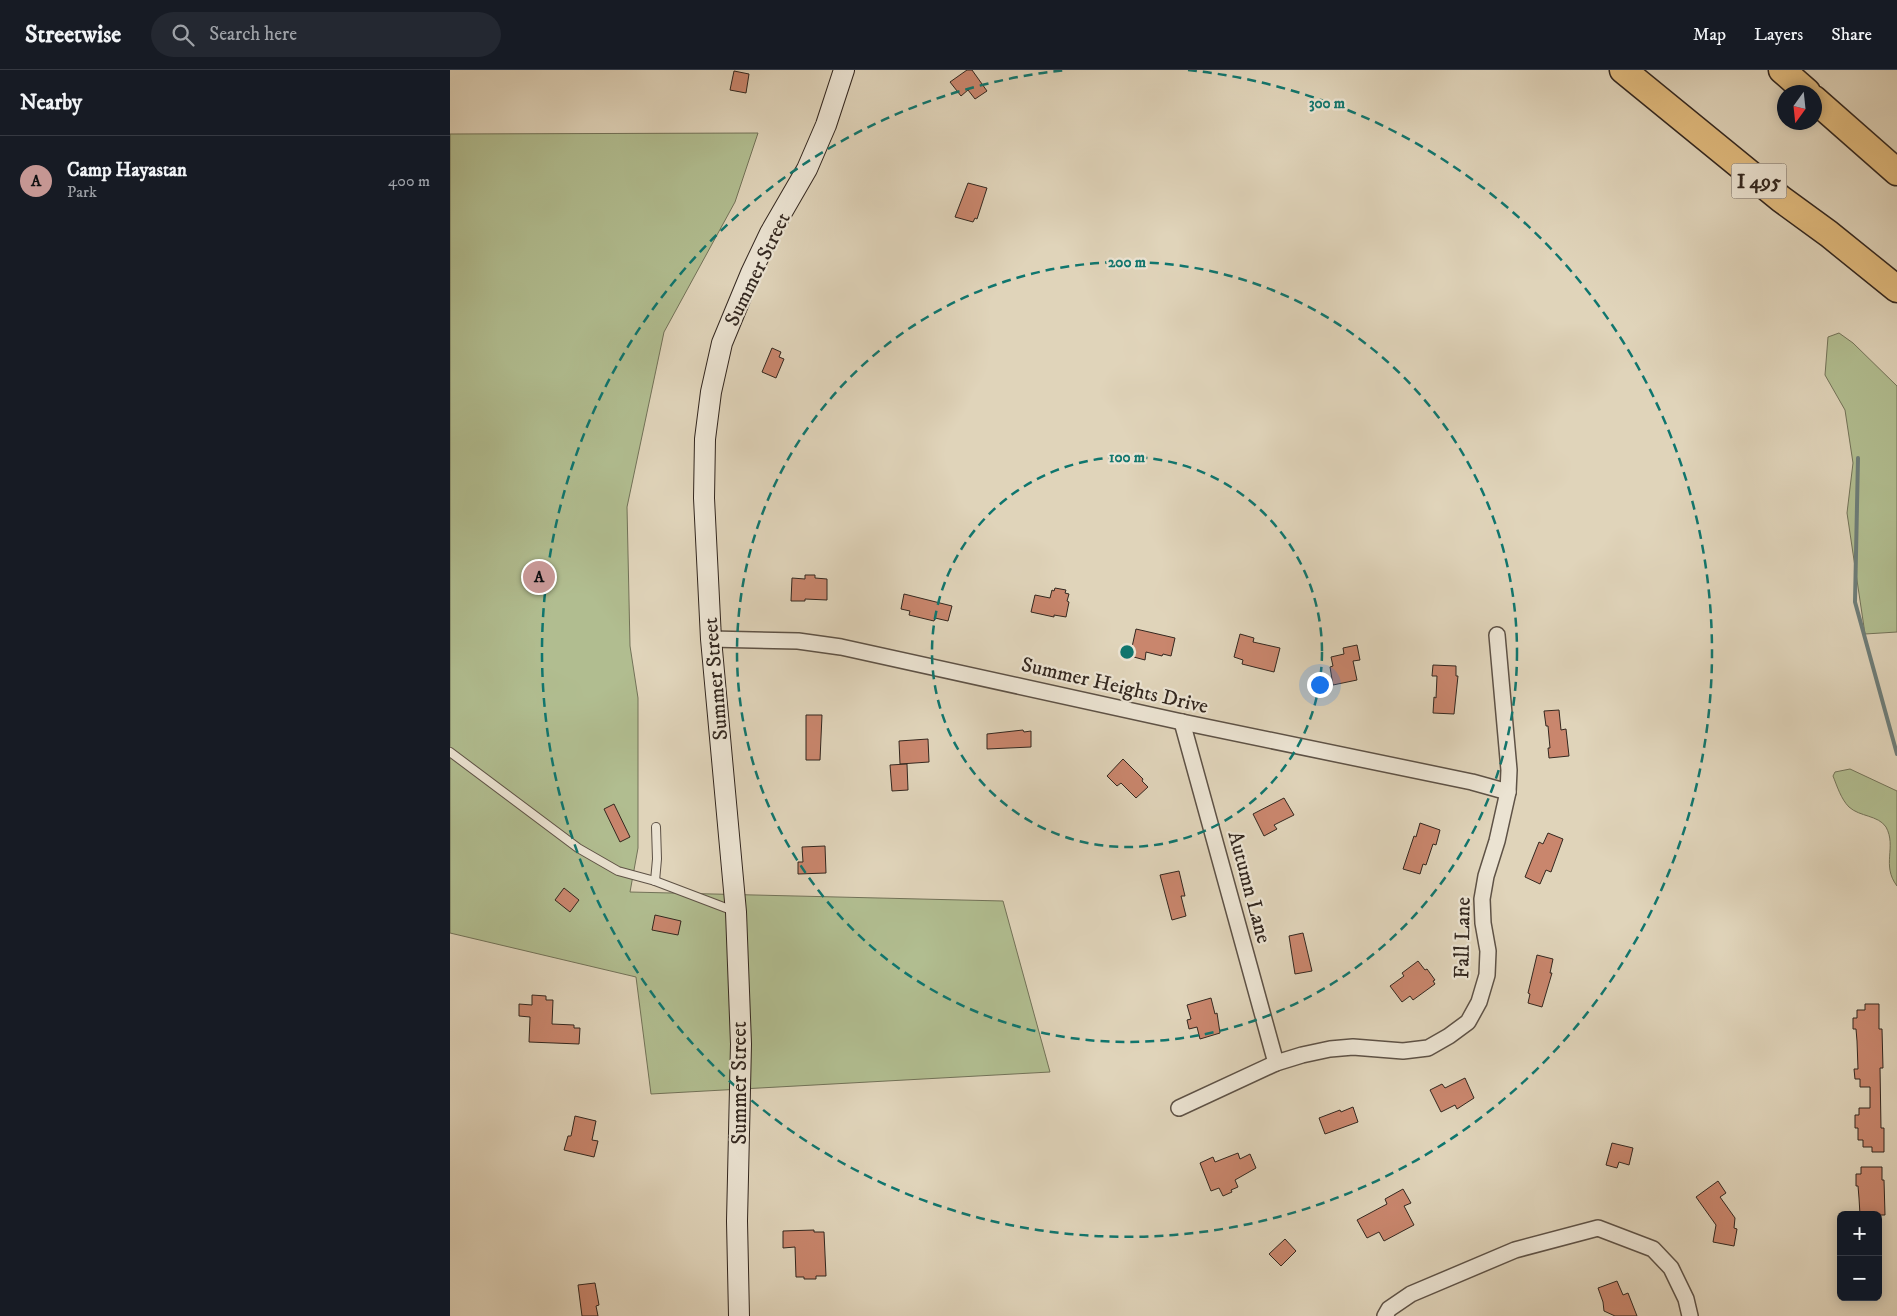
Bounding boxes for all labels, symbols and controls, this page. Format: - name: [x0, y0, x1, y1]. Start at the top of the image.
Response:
- search box: [151, 12, 501, 57]
- text: Streetwise: [25, 20, 121, 50]
- icon: search: [169, 21, 197, 49]
- text: Search here: [209, 23, 297, 46]
- text: Map: [1693, 24, 1726, 46]
- text: Layers: [1754, 24, 1803, 46]
- text: Share: [1831, 24, 1872, 46]
- north arrow: [1777, 85, 1822, 130]
- text: Nearby: [20, 90, 82, 116]
- text: 300 m: [1309, 94, 1346, 113]
- text: Camp Hayastan: [67, 159, 187, 182]
- road number: I 495: [1732, 164, 1786, 198]
- text: A: [31, 171, 41, 191]
- text: 400 m: [388, 171, 430, 191]
- text: Park: [67, 182, 97, 202]
- street label: Summer Street: [719, 208, 797, 331]
- text: 200 m: [1108, 253, 1147, 272]
- text: 100 m: [1109, 448, 1146, 467]
- pin: A: [523, 558, 555, 596]
- street label: Summer Street: [698, 616, 734, 741]
- centre of rings: [1118, 643, 1136, 661]
- street label: Summer Heights Drive: [1019, 652, 1211, 720]
- your location: [1307, 672, 1333, 698]
- street label: Autumn Lane: [1222, 828, 1277, 947]
- street label: Fall Lane: [1449, 897, 1477, 979]
- street label: Summer Street: [727, 1021, 753, 1145]
- map controls: [1837, 1211, 1882, 1301]
- button: +: [1837, 1211, 1882, 1256]
- button: −: [1837, 1256, 1882, 1301]

